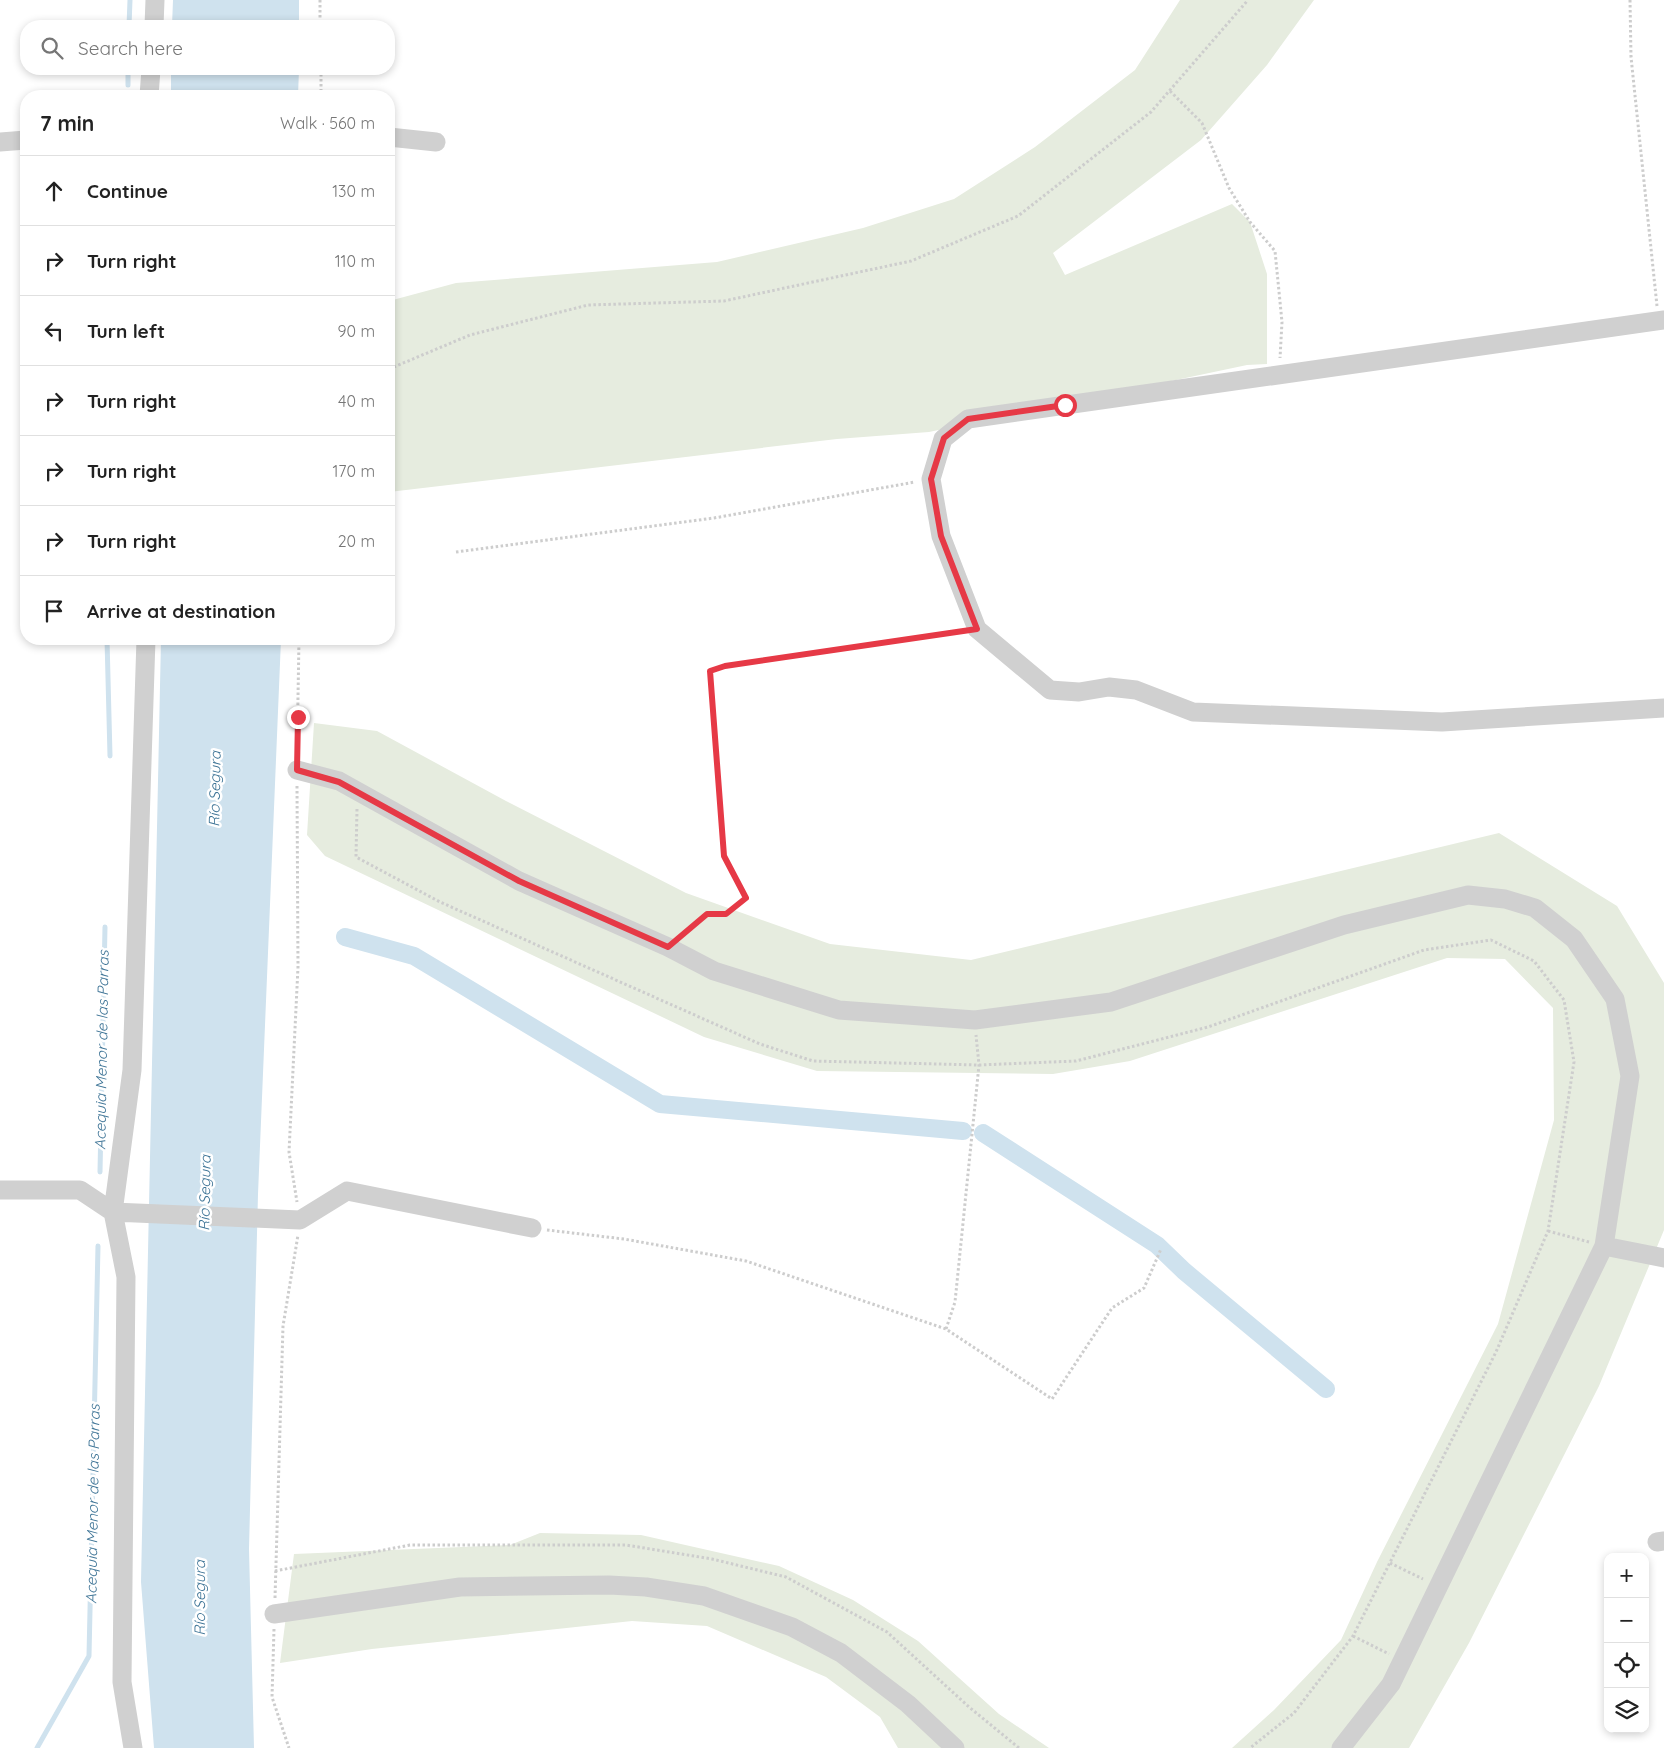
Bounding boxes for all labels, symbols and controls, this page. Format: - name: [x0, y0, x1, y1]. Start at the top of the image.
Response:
- search box: [20, 20, 395, 75]
- icon: search: [38, 34, 66, 62]
- text: Search here: [78, 36, 183, 60]
- text: 7 min: [40, 110, 94, 136]
- text: Walk · 560 m: [280, 113, 375, 133]
- icon: ahead: [40, 177, 68, 205]
- text: Continue: [87, 179, 168, 203]
- text: 130 m: [332, 181, 375, 201]
- icon: right: [40, 247, 68, 275]
- text: Turn right: [87, 249, 176, 273]
- text: 110 m: [335, 251, 375, 271]
- icon: left: [40, 317, 68, 345]
- text: Turn left: [87, 319, 165, 343]
- text: 90 m: [338, 321, 375, 341]
- icon: right: [40, 387, 68, 415]
- text: Turn right: [87, 389, 176, 413]
- text: 40 m: [338, 391, 375, 411]
- route start: [1054, 394, 1077, 417]
- icon: right: [40, 457, 68, 485]
- text: Turn right: [87, 459, 176, 483]
- text: 170 m: [332, 461, 375, 481]
- icon: right: [40, 527, 68, 555]
- text: Turn right: [87, 529, 176, 553]
- text: 20 m: [338, 531, 375, 551]
- icon: arrive: [40, 597, 68, 625]
- text: Arrive at destination: [87, 599, 276, 623]
- route end: [287, 706, 310, 729]
- water label: Río Segura: [204, 750, 225, 827]
- water label: Acequia Menor de las Parras: [90, 949, 113, 1150]
- water label: Río Segura: [194, 1154, 215, 1231]
- water label: Acequia Menor de las Parras: [81, 1403, 104, 1604]
- map controls: [1604, 1553, 1649, 1733]
- button: +: [1604, 1553, 1649, 1598]
- water label: Río Segura: [190, 1559, 209, 1636]
- button: −: [1604, 1598, 1649, 1643]
- button: locate: [1604, 1643, 1649, 1688]
- button: layers: [1604, 1688, 1649, 1733]

